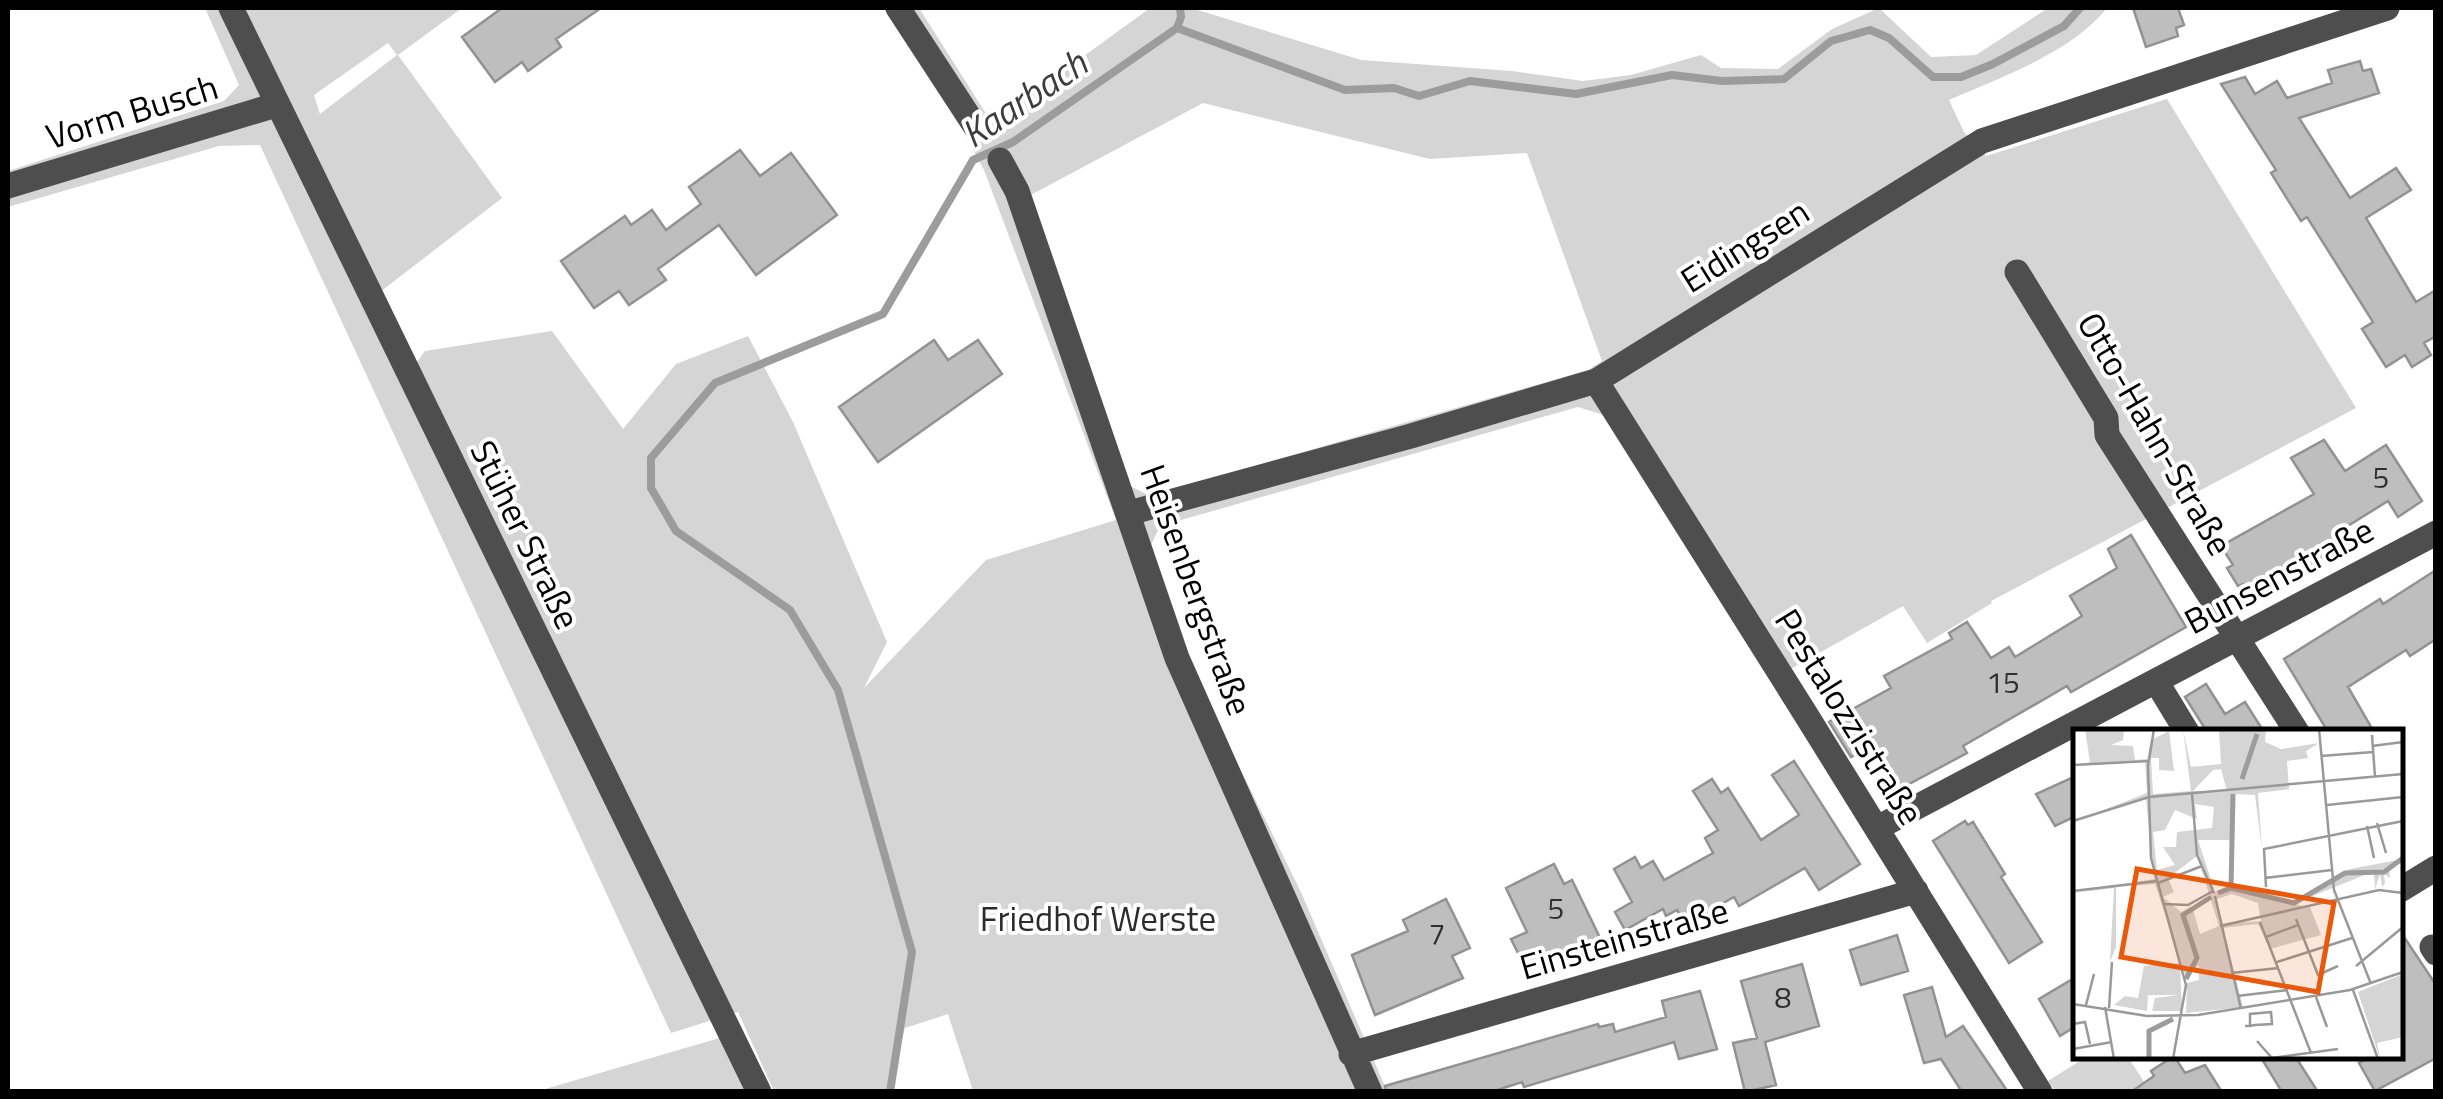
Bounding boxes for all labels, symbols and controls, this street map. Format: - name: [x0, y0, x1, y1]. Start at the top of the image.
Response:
- water label: Kaarbach: [949, 34, 1099, 162]
- street label: Vorm Busch: [39, 59, 224, 163]
- street label: Eidingsen: [1670, 184, 1819, 306]
- street label: Otto-Hahn-Straße: [2064, 302, 2247, 565]
- street label: Stüher Straße: [457, 431, 595, 638]
- house number: 5: [2373, 454, 2389, 500]
- street label: Heisenbergstraße: [1127, 457, 1267, 723]
- street label: Bunsenstraße: [2174, 503, 2383, 648]
- street label: Pestalozzistraße: [1762, 598, 1938, 835]
- house number: 15: [1986, 659, 2020, 705]
- inset map: [2073, 729, 2403, 1059]
- street label: Einsteinstraße: [1513, 883, 1734, 994]
- house number: 5: [1548, 885, 1564, 931]
- park label: Friedhof Werste: [980, 891, 1216, 945]
- house number: 7: [1429, 910, 1445, 956]
- house number: 8: [1775, 974, 1791, 1020]

